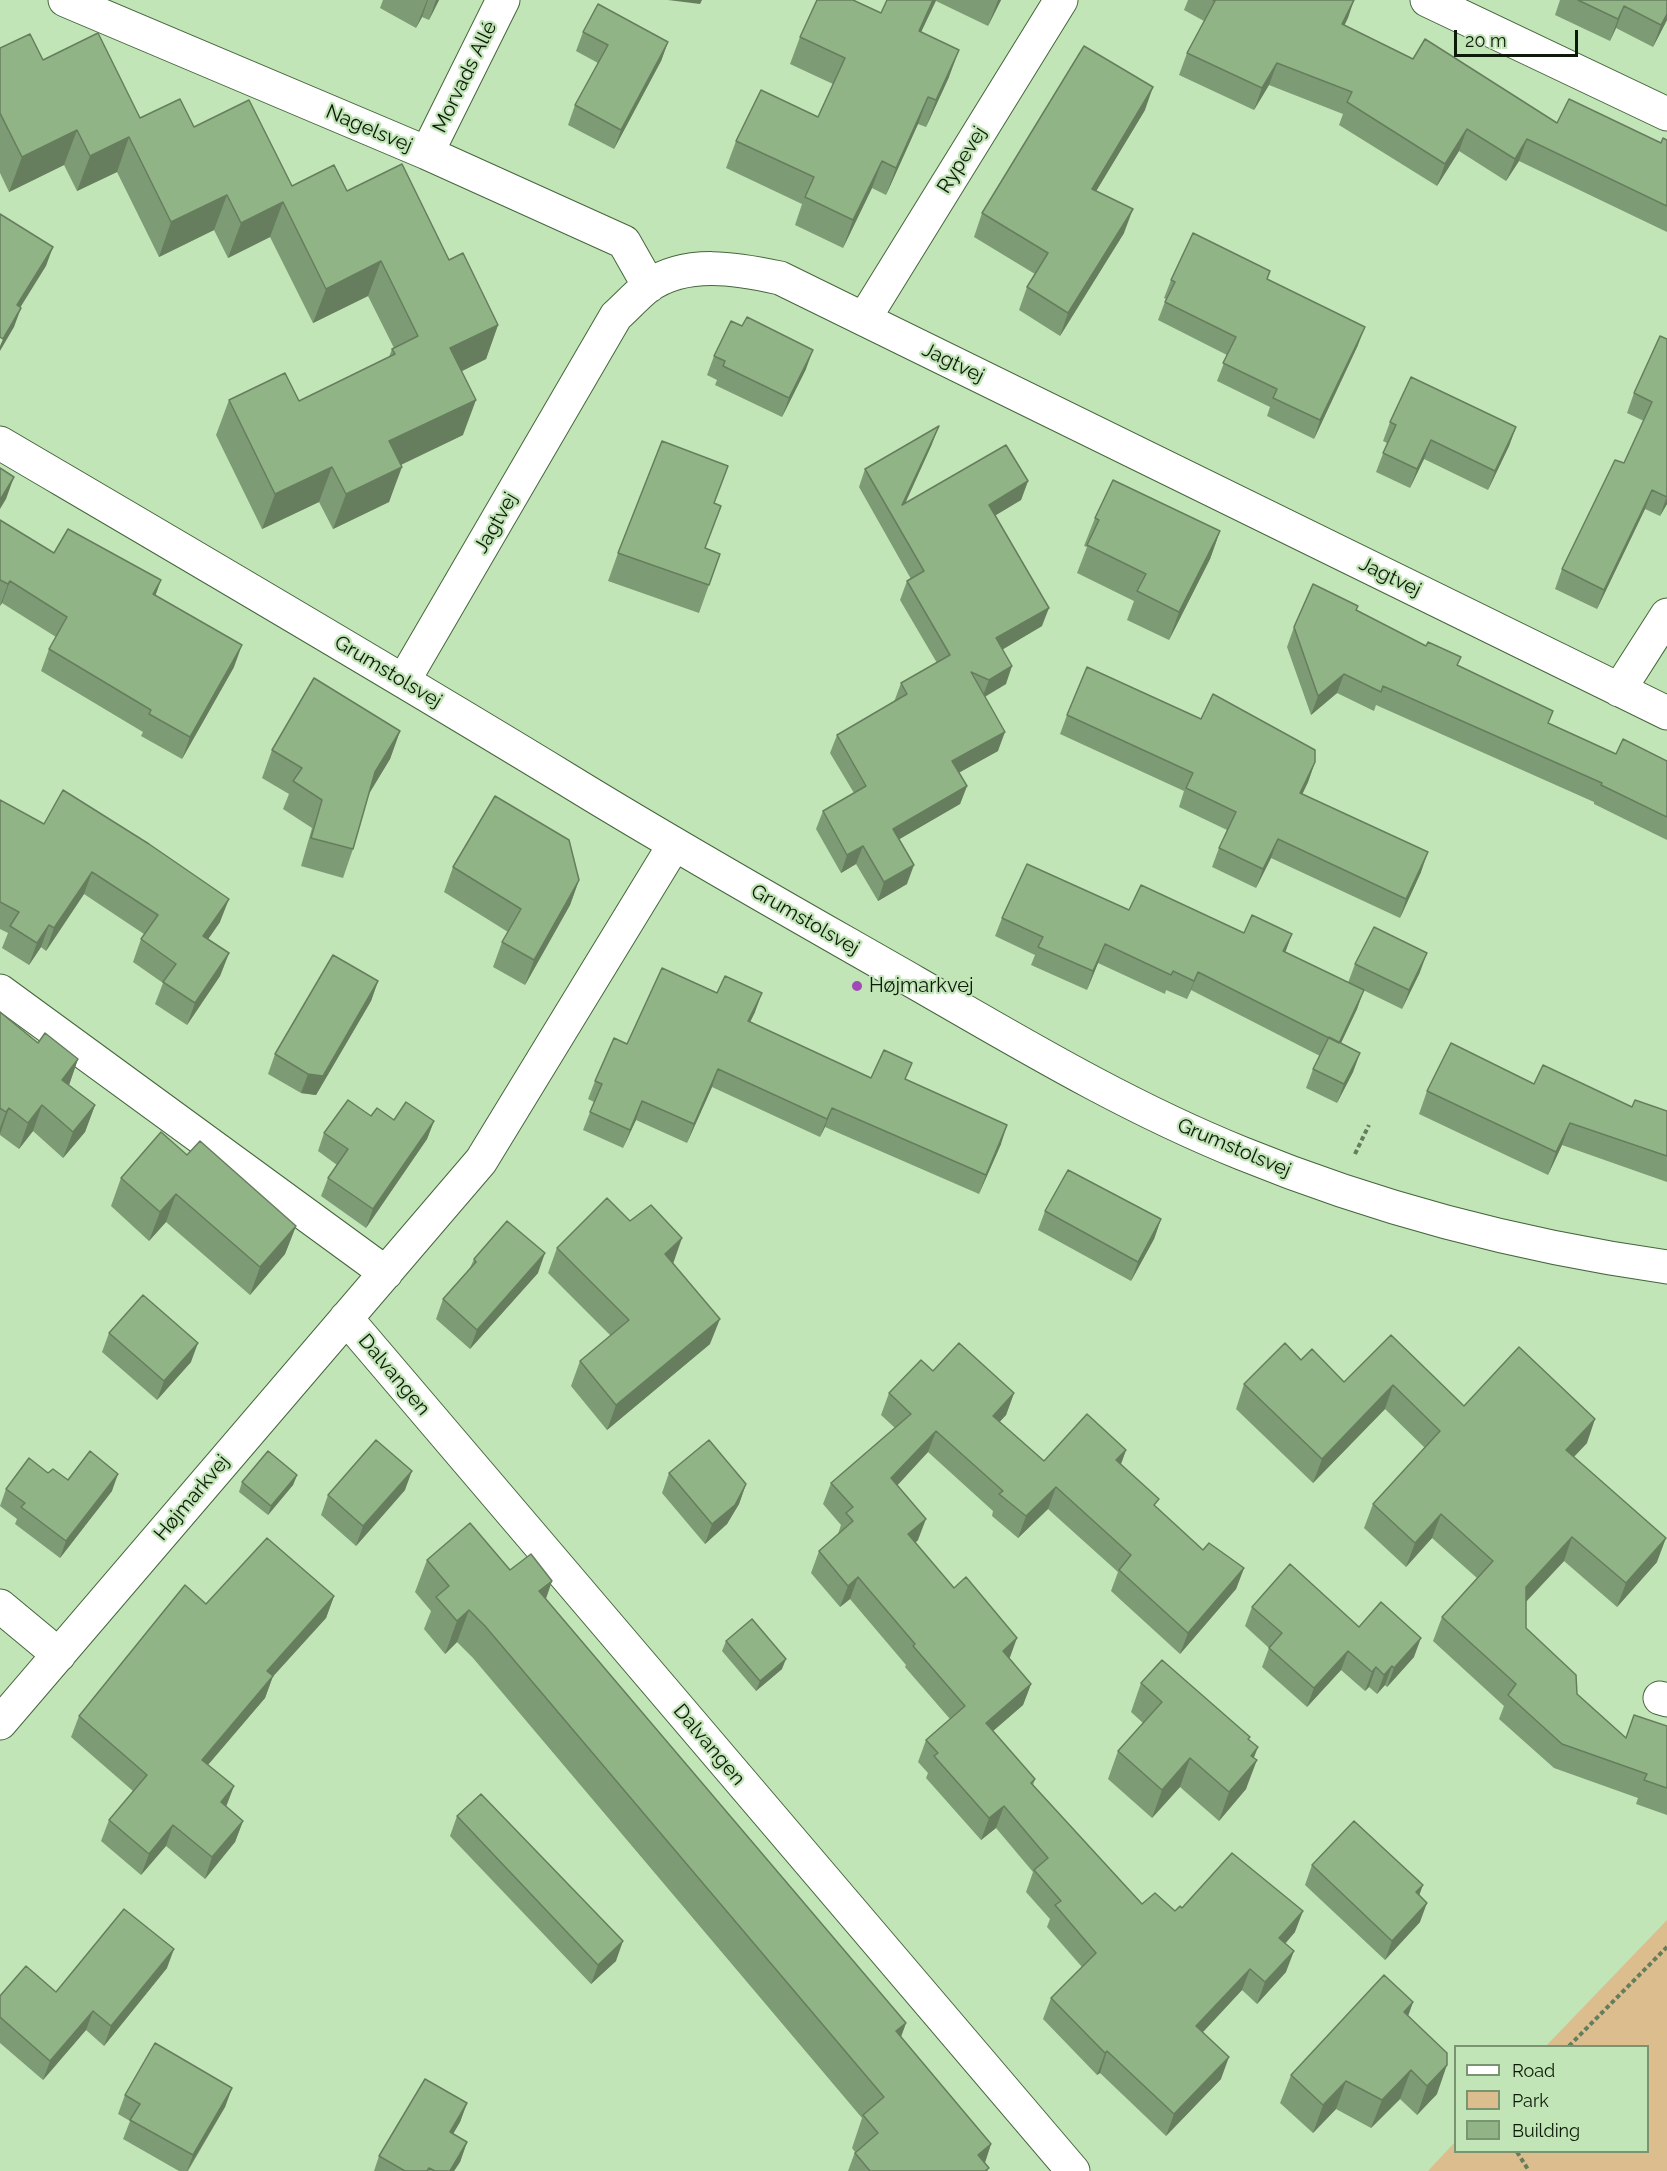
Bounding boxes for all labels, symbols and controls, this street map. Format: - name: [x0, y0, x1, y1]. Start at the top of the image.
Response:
- street label: Morvads Allé: [428, 17, 502, 137]
- scale bar: [1457, 18, 1582, 56]
- text: 20 m: [1465, 30, 1507, 51]
- street label: Nagelsvej: [322, 100, 416, 158]
- street label: Rypevej: [932, 122, 992, 198]
- street label: Jagtvej: [918, 338, 988, 388]
- street label: Jagtvej: [469, 488, 523, 558]
- street label: Jagtvej: [1355, 552, 1425, 602]
- street label: Grumstolsvej: [330, 631, 446, 713]
- street label: Grumstolsvej: [747, 879, 863, 961]
- place label: Højmarkvej: [869, 974, 973, 998]
- marker: Højmarkvej: [850, 979, 864, 993]
- street label: Grumstolsvej: [1174, 1113, 1294, 1183]
- street label: Dalvangen: [353, 1329, 435, 1421]
- street label: Højmarkvej: [149, 1450, 235, 1546]
- street label: Dalvangen: [668, 1699, 750, 1791]
- legend: [1454, 2045, 1649, 2153]
- text: Road: [1512, 2060, 1555, 2081]
- text: Park: [1512, 2090, 1549, 2111]
- text: Building: [1512, 2120, 1580, 2141]

